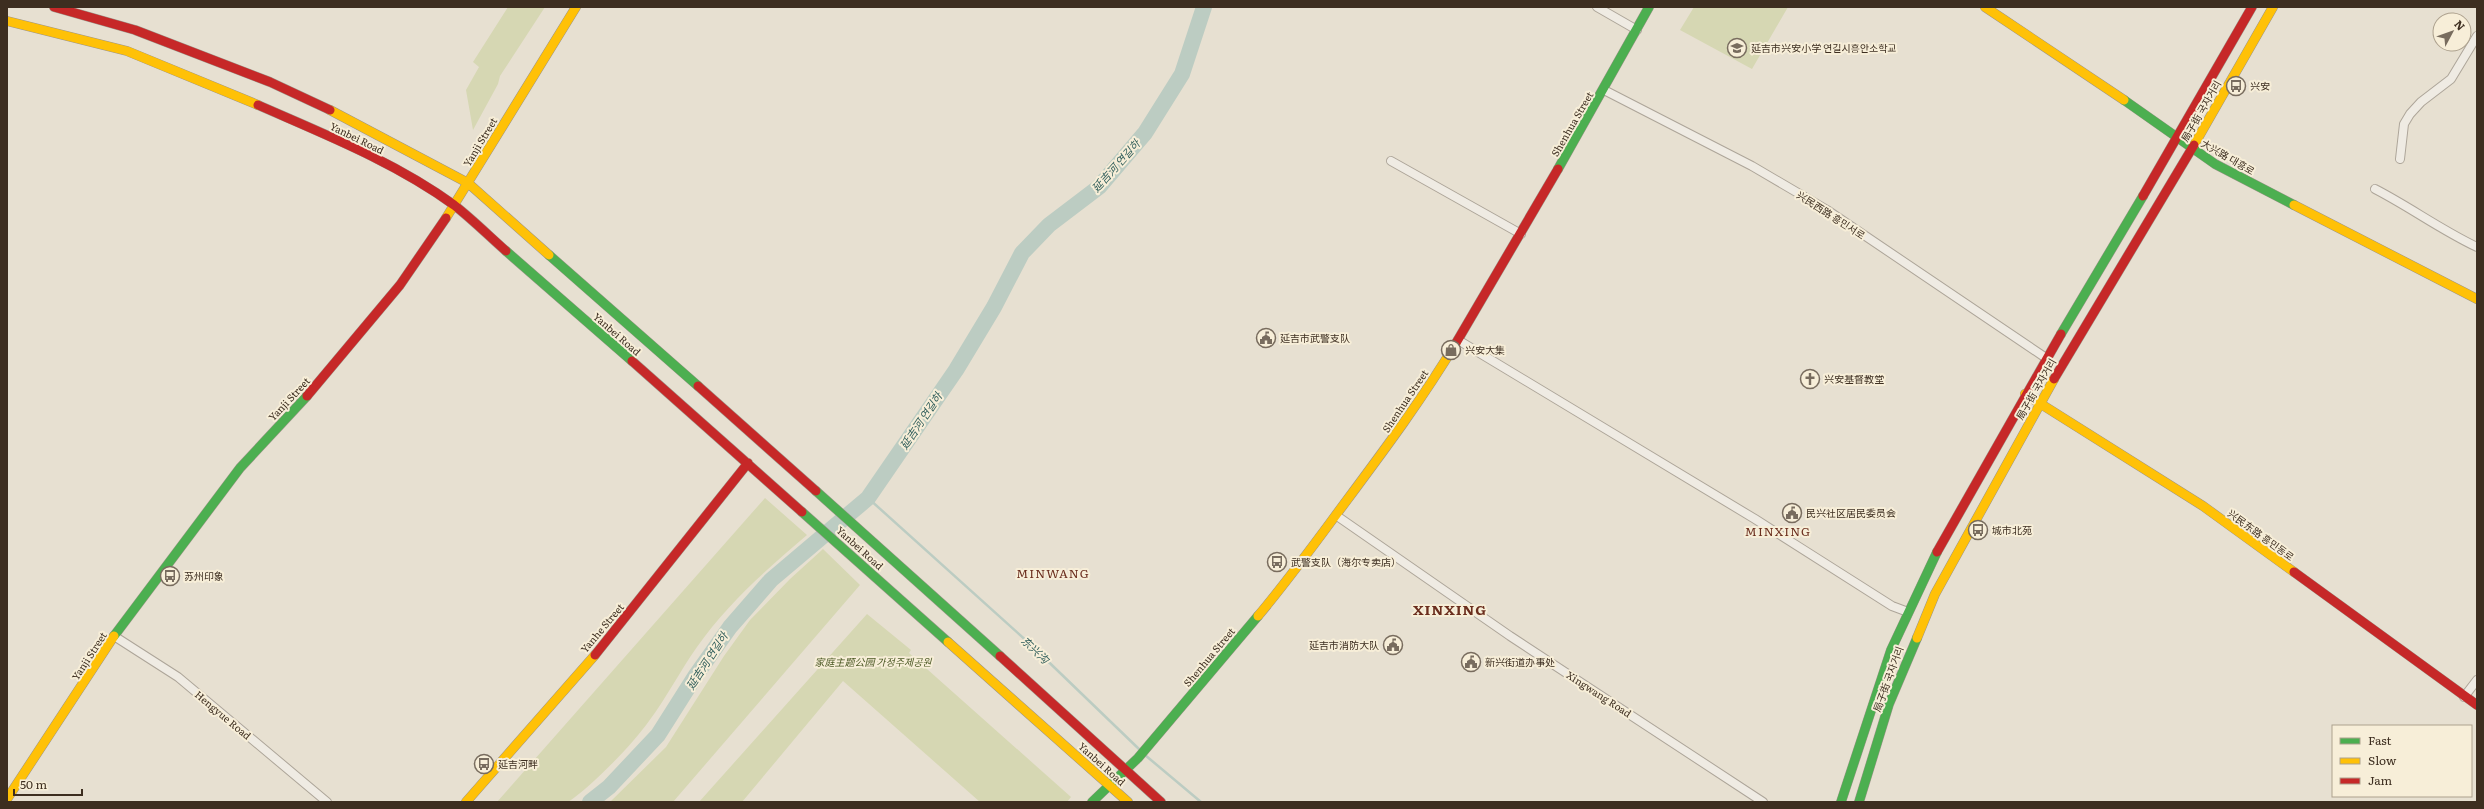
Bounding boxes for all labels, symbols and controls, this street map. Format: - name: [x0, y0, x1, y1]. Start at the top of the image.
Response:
- north arrow: [2432, 12, 2472, 52]
- text: N: [2451, 16, 2469, 34]
- school or university icon: 延吉市兴安小学 연길시흥안소학교: [1726, 37, 1748, 59]
- place label: 延吉市兴安小学 연길시흥안소학교: [1751, 40, 1897, 55]
- bus stop icon: 兴安: [2225, 75, 2247, 97]
- street label: 局子街 국자거리: [2177, 77, 2224, 144]
- place label: 兴安: [2250, 78, 2270, 93]
- street label: Shenhua Street: [1547, 88, 1596, 159]
- street label: Yanji Street: [459, 114, 500, 169]
- street label: Yanbei Road: [328, 118, 387, 157]
- water label: 延吉河 연길하: [1087, 134, 1144, 195]
- street label: 大兴路 대흥로: [2199, 135, 2258, 178]
- street label: 兴民西路 흥민서로: [1794, 187, 1868, 242]
- street label: Yanbei Road: [590, 309, 644, 359]
- public building icon: 延吉市武警支队: [1255, 327, 1277, 349]
- place label: 延吉市武警支队: [1280, 330, 1350, 345]
- shop icon: 兴安大集: [1440, 339, 1462, 361]
- place label: 兴安大集: [1465, 342, 1505, 357]
- street label: 局子街 국자거리: [2012, 355, 2059, 422]
- street label: Shenhua Street: [1378, 366, 1431, 435]
- church icon: 兴安基督教堂: [1799, 368, 1821, 390]
- place label: 兴安基督教堂: [1824, 371, 1884, 386]
- street label: Yanji Street: [264, 373, 313, 424]
- water label: 延吉河 연길하: [895, 387, 946, 452]
- public building icon: 民兴社区居民委员会: [1781, 502, 1803, 524]
- place label: 民兴社区居民委员会: [1806, 505, 1896, 520]
- street label: 兴民东路 흥민동로: [2225, 505, 2298, 564]
- bus stop icon: 城市北苑: [1967, 519, 1989, 541]
- street label: Yanbei Road: [834, 522, 887, 573]
- district label: MINXING: [1745, 522, 1811, 540]
- place label: 城市北苑: [1992, 522, 2032, 537]
- bus stop icon: 武警支队（海尔专卖店）: [1266, 551, 1288, 573]
- place label: 武警支队（海尔专卖店）: [1291, 554, 1401, 569]
- district label: MINWANG: [1016, 564, 1090, 582]
- bus stop icon: 苏州印象: [159, 565, 181, 587]
- place label: 苏州印象: [184, 568, 224, 583]
- district label: XINXING: [1413, 599, 1487, 619]
- street label: Yanhe Street: [576, 600, 627, 656]
- street label: Shenhua Street: [1179, 624, 1238, 689]
- water label: 延吉河 연길하: [682, 627, 732, 692]
- street label: Yanji Street: [67, 629, 110, 683]
- water label: 东兴沟: [1018, 632, 1054, 667]
- public building icon: 延吉市消防大队: [1382, 634, 1404, 656]
- place label: 延吉市消防大队: [1309, 637, 1379, 652]
- street label: 局子街 국자거리: [1869, 644, 1906, 714]
- public building icon: 新兴街道办事处: [1460, 651, 1482, 673]
- park label: 家庭主题公园 가정주제공원: [814, 654, 932, 669]
- place label: 新兴街道办事处: [1485, 654, 1555, 669]
- street label: Xingwang Road: [1564, 667, 1635, 720]
- street label: Hengyue Road: [192, 687, 255, 743]
- legend: [2332, 725, 2472, 797]
- text: Fast: [2368, 731, 2392, 749]
- street label: Yanbei Road: [1076, 738, 1129, 789]
- text: Slow: [2368, 751, 2397, 769]
- bus stop icon: 延吉河畔: [473, 753, 495, 775]
- place label: 延吉河畔: [498, 756, 538, 771]
- scale bar: [14, 771, 82, 797]
- text: Jam: [2368, 771, 2393, 789]
- text: 50 m: [20, 775, 47, 793]

